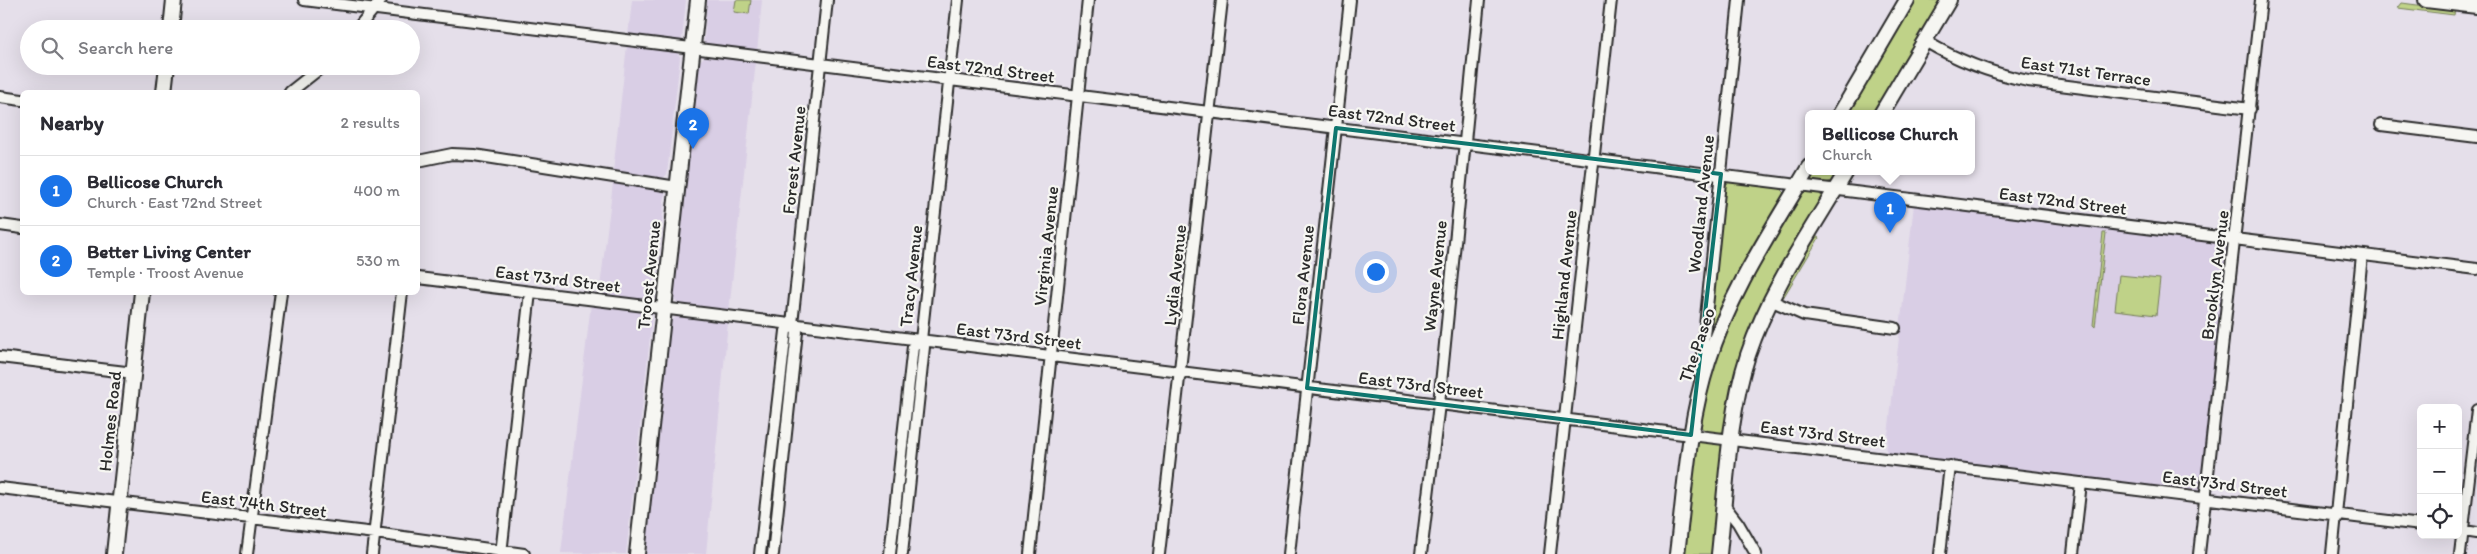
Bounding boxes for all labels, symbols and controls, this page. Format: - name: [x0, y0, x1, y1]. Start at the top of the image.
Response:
- search box: [20, 20, 420, 75]
- icon: search: [38, 34, 66, 62]
- text: Search here: [78, 36, 173, 59]
- street label: East 72nd Street: [926, 50, 1056, 88]
- street label: East 71st Terrace: [2020, 51, 2152, 91]
- street label: East 72nd Street: [1327, 99, 1457, 137]
- street label: Forest Avenue: [777, 105, 811, 215]
- pin: 2: [677, 108, 709, 149]
- text: Nearby: [40, 110, 104, 135]
- popup: [1805, 110, 1975, 175]
- text: 2 results: [340, 113, 400, 132]
- text: Bellicose Church: [1822, 122, 1958, 145]
- street label: Woodland Avenue: [1683, 134, 1719, 274]
- text: Church: [1822, 145, 1872, 164]
- text: Bellicose Church: [87, 170, 223, 193]
- text: 1: [52, 181, 60, 200]
- text: 400 m: [354, 181, 400, 200]
- street label: East 72nd Street: [1998, 182, 2128, 220]
- street label: Virginia Avenue: [1029, 185, 1063, 307]
- pin: 1: [1874, 192, 1906, 233]
- text: Church · East 72nd Street: [87, 193, 262, 212]
- street label: Highland Avenue: [1546, 209, 1582, 341]
- street label: Brooklyn Avenue: [2196, 209, 2234, 341]
- street label: Troost Avenue: [632, 219, 666, 331]
- street label: Wayne Avenue: [1418, 219, 1452, 333]
- street label: Lydia Avenue: [1159, 223, 1191, 327]
- street label: Tracy Avenue: [895, 224, 927, 328]
- street label: Flora Avenue: [1287, 224, 1319, 326]
- text: Better Living Center: [87, 240, 251, 263]
- text: 2: [52, 251, 60, 270]
- text: 530 m: [356, 251, 400, 270]
- your location: [1363, 259, 1389, 285]
- street label: East 73rd Street: [494, 260, 622, 298]
- text: Temple · Troost Avenue: [87, 263, 244, 282]
- street label: The Paseo: [1674, 305, 1720, 385]
- street label: East 73rd Street: [955, 317, 1083, 355]
- street label: East 73rd Street: [1357, 366, 1485, 404]
- street label: Holmes Road: [94, 369, 126, 473]
- map controls: [2417, 404, 2462, 539]
- button: +: [2417, 404, 2462, 449]
- street label: East 73rd Street: [1759, 415, 1887, 453]
- button: −: [2417, 449, 2462, 494]
- street label: East 73rd Street: [2161, 465, 2289, 503]
- street label: East 74th Street: [200, 485, 328, 523]
- button: locate: [2417, 494, 2462, 539]

